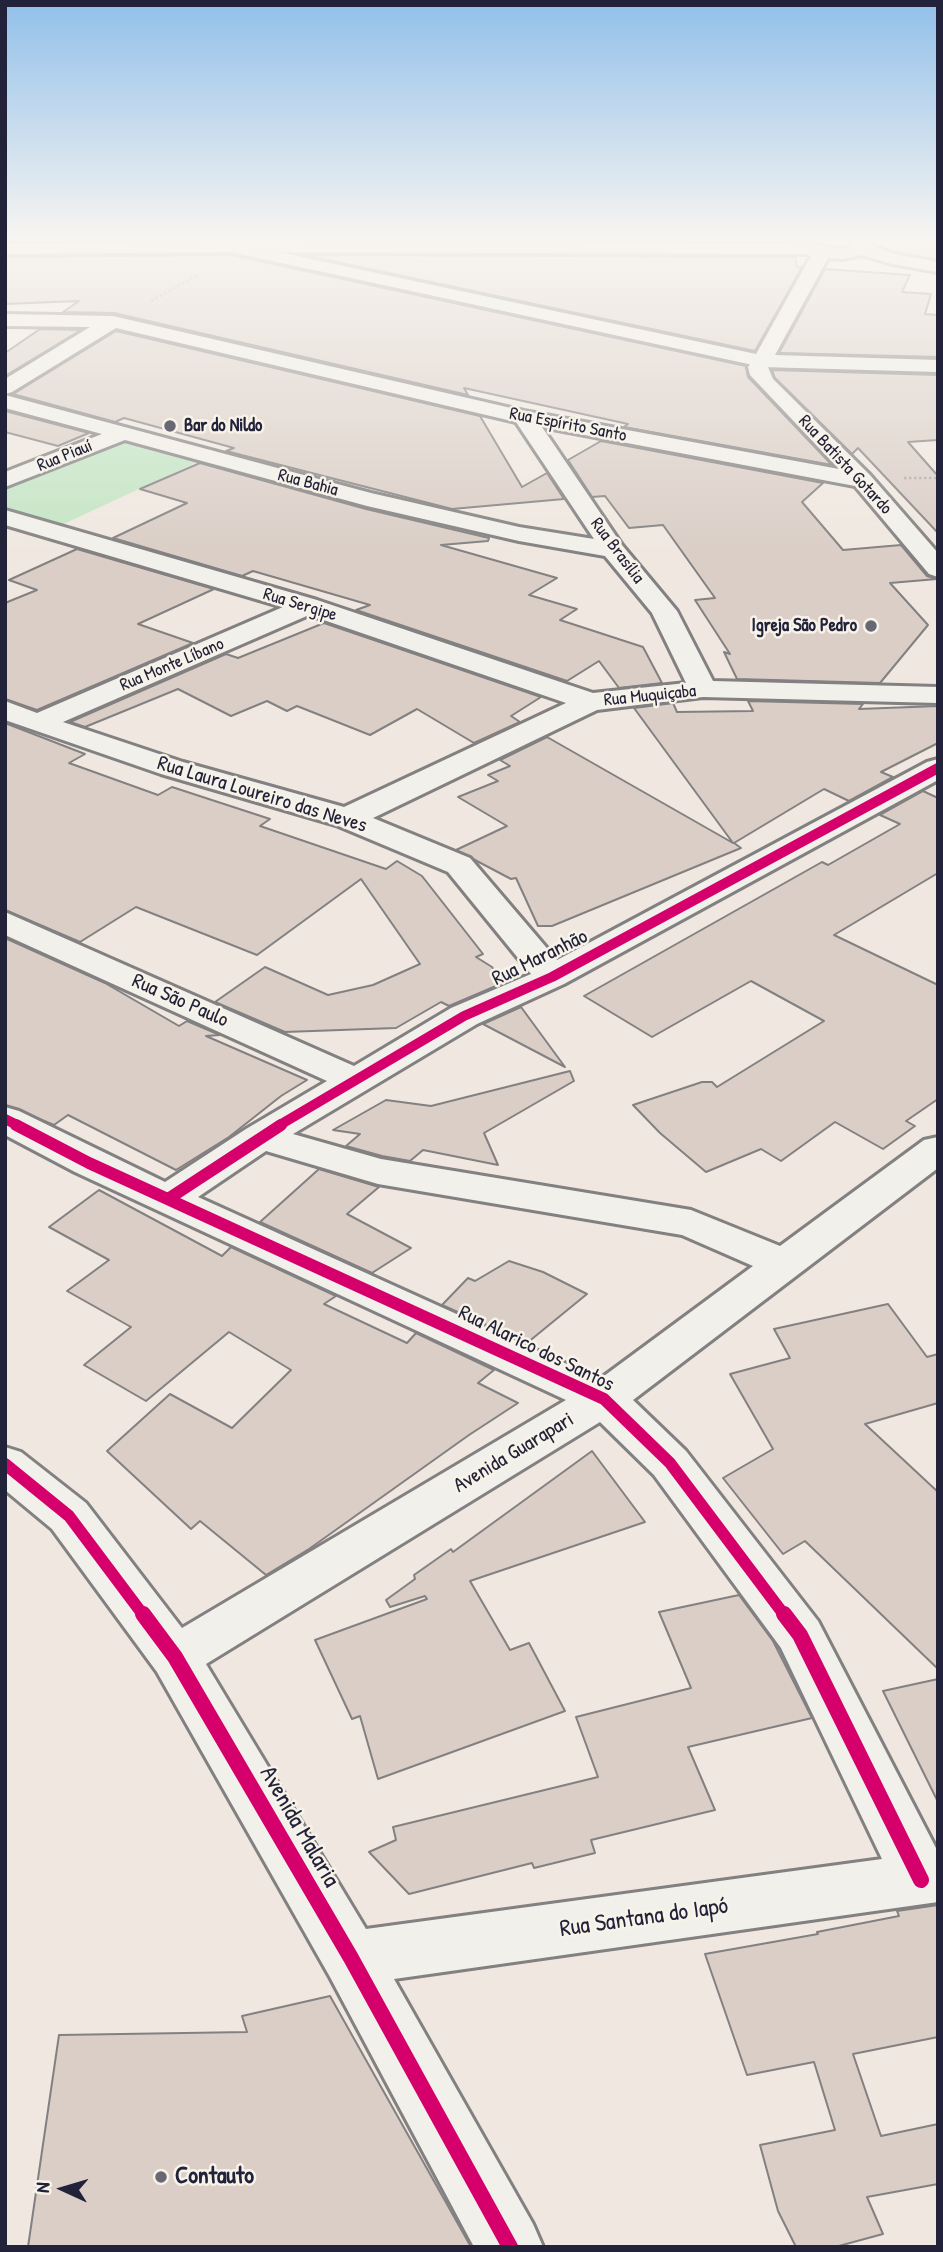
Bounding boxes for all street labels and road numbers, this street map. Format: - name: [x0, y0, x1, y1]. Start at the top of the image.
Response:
- street label: Rua Espírito Santo: [508, 403, 628, 447]
- street label: Rua Batista Gotardo: [794, 411, 896, 519]
- street label: Rua Piauí: [34, 435, 96, 477]
- street label: Rua Bahia: [276, 465, 340, 501]
- street label: Rua Brasília: [585, 514, 649, 588]
- street label: Rua Sergipe: [261, 584, 339, 626]
- street label: Rua Monte Líbano: [117, 633, 227, 697]
- street label: Rua Muquiçaba: [603, 680, 697, 712]
- street label: Rua Laura Loureiro das Neves: [154, 751, 370, 839]
- street label: Rua Maranhão: [488, 924, 592, 992]
- street label: Rua São Paulo: [128, 969, 232, 1033]
- street label: Rua Alarico dos Santos: [454, 1300, 618, 1398]
- street label: Avenida Guarapari: [449, 1407, 579, 1499]
- street label: Avenida Malaria: [253, 1761, 345, 1893]
- street label: Rua Santana do Iapó: [558, 1892, 730, 1944]

